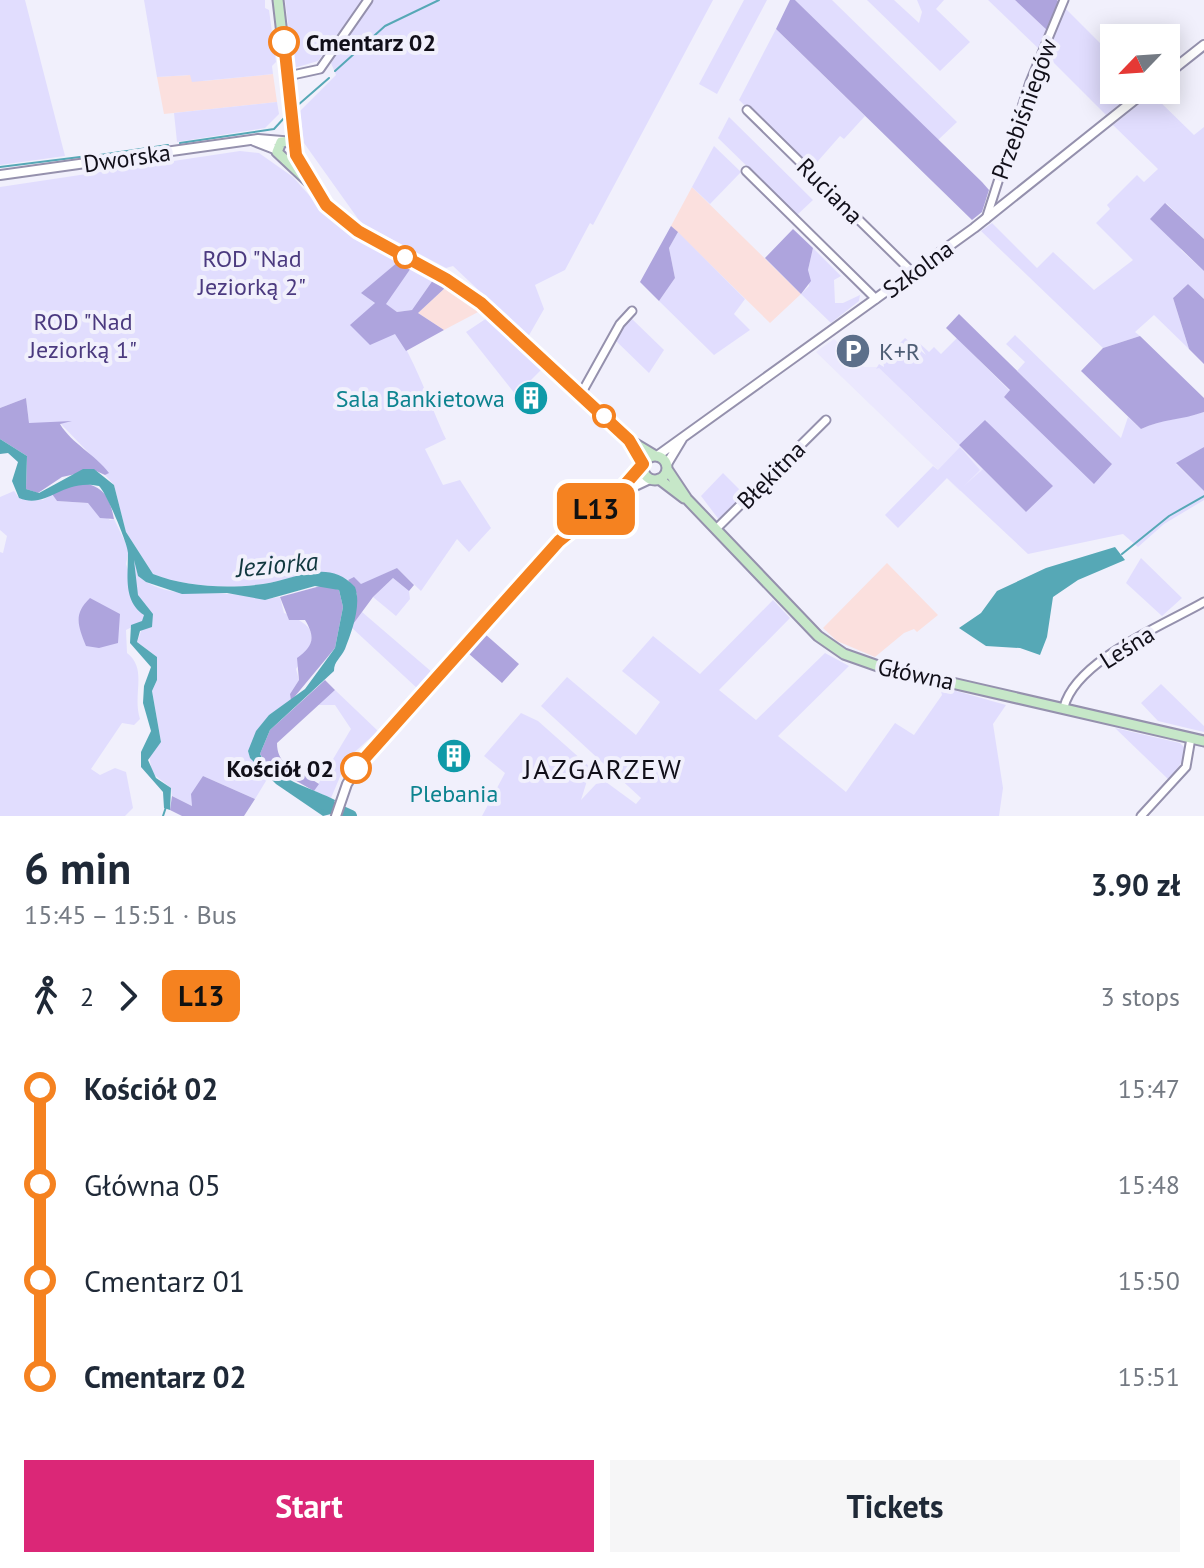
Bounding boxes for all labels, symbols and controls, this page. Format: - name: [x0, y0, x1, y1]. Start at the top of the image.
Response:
- north arrow: [1100, 24, 1180, 104]
- map controls: [1100, 24, 1180, 104]
- marker: Cmentarz 02: [269, 27, 299, 57]
- place label: Cmentarz 02: [306, 27, 436, 58]
- street label: Przebiśniegów: [984, 34, 1064, 184]
- street label: Dworska: [81, 137, 173, 179]
- street label: Ruciana: [790, 151, 870, 231]
- street label: Szkolna: [877, 233, 959, 305]
- park label: ROD "Nad Jeziorką 2": [197, 243, 306, 302]
- unlabelled marker: [394, 246, 416, 268]
- park label: ROD "Nad Jeziorką 1": [28, 306, 137, 365]
- parking icon: K+R: [834, 332, 872, 370]
- place label: K+R: [879, 336, 920, 367]
- building icon: Sala Bankietowa: [512, 379, 550, 417]
- place label: Sala Bankietowa: [336, 383, 505, 414]
- unlabelled marker: [593, 405, 615, 427]
- street label: Błękitna: [730, 434, 812, 516]
- line badge: L13: [550, 483, 642, 535]
- text: L13: [573, 490, 619, 527]
- water label: Jeziorka: [233, 544, 320, 584]
- street label: Leśna: [1094, 618, 1160, 676]
- street label: Główna: [875, 651, 957, 697]
- building icon: Plebania: [435, 737, 473, 775]
- district label: JAZGARZEW: [522, 750, 683, 787]
- place label: Kościół 02: [227, 753, 334, 784]
- marker: Kościół 02: [341, 753, 371, 783]
- place label: Plebania: [410, 778, 498, 809]
- text: 6 min: [24, 839, 131, 896]
- text: 3.90 zł: [1091, 865, 1180, 904]
- text: 15:45 – 15:51 · Bus: [24, 898, 237, 931]
- icon: walk: [24, 974, 68, 1018]
- icon: forward: [106, 974, 150, 1018]
- text: L13: [178, 977, 224, 1014]
- text: 2: [80, 980, 94, 1013]
- text: 3 stops: [1100, 980, 1180, 1013]
- text: Kościół 02: [84, 1069, 218, 1108]
- text: 15:47: [1118, 1072, 1180, 1105]
- text: Główna 05: [84, 1165, 221, 1204]
- text: 15:48: [1118, 1168, 1180, 1201]
- text: Cmentarz 01: [84, 1261, 245, 1300]
- text: 15:50: [1118, 1264, 1180, 1297]
- text: Cmentarz 02: [84, 1357, 247, 1396]
- text: 15:51: [1118, 1360, 1180, 1393]
- button: Start: [24, 1460, 594, 1552]
- button: Tickets: [610, 1460, 1180, 1552]

